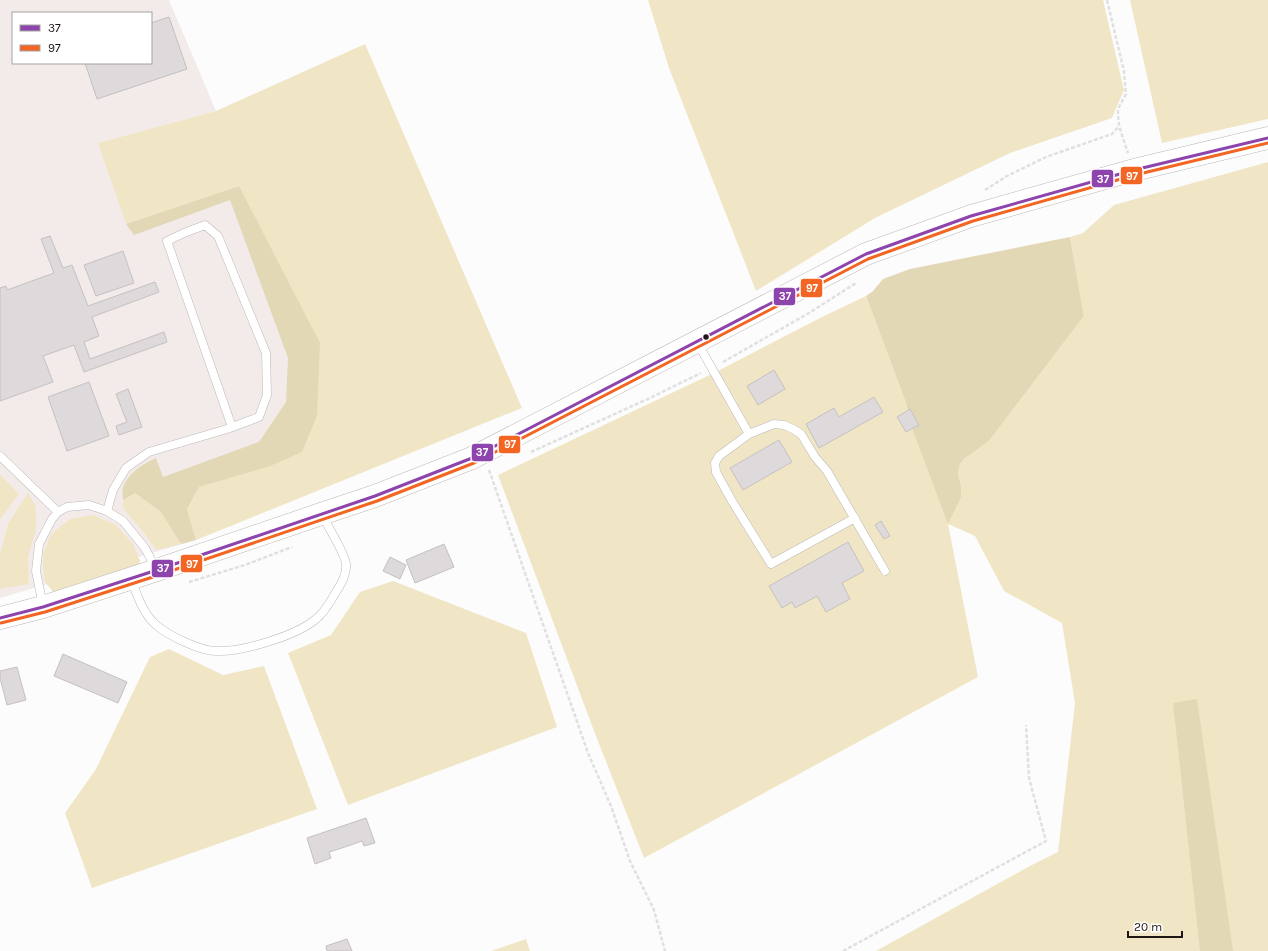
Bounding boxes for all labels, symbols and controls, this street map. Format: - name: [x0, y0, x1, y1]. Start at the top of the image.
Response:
- legend: [12, 12, 152, 64]
- text: 37: [48, 21, 61, 35]
- text: 97: [48, 41, 61, 55]
- line badge: 97: [1120, 166, 1143, 185]
- line badge: 37: [1091, 169, 1114, 188]
- text: 97: [1126, 170, 1139, 183]
- text: 37: [1097, 173, 1110, 186]
- line badge: 97: [800, 278, 823, 298]
- text: 97: [806, 282, 819, 295]
- line badge: 37: [773, 287, 796, 306]
- text: 37: [779, 290, 792, 303]
- unlabelled marker: [701, 332, 711, 342]
- line badge: 97: [498, 435, 521, 454]
- text: 97: [504, 438, 517, 451]
- line badge: 37: [471, 443, 494, 462]
- text: 37: [476, 446, 489, 459]
- line badge: 97: [180, 554, 203, 573]
- text: 97: [186, 558, 199, 571]
- line badge: 37: [151, 559, 174, 578]
- text: 37: [157, 562, 170, 575]
- scale bar: [1128, 913, 1182, 939]
- text: 20 m: [1134, 920, 1162, 934]

